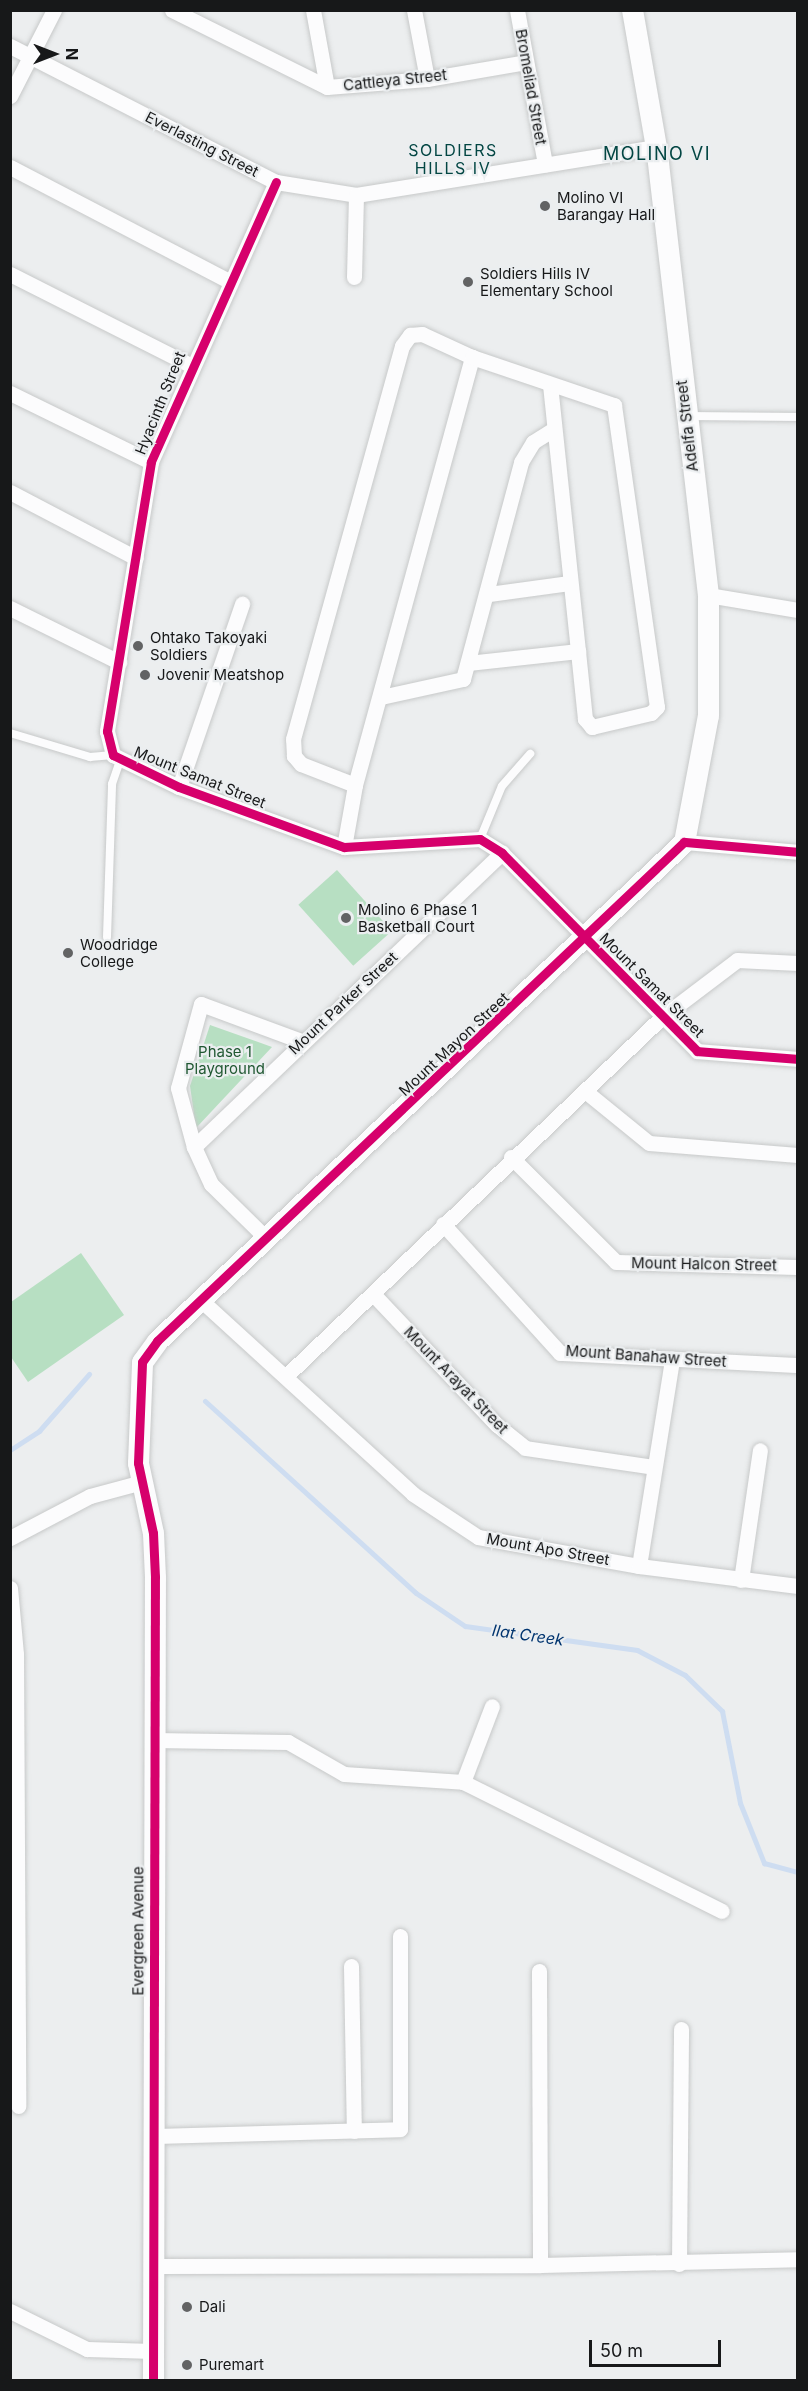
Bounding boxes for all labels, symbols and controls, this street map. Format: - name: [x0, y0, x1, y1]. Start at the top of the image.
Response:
- north arrow: [24, 24, 84, 84]
- street label: Bromeliad Street: [512, 28, 550, 146]
- text: N: [62, 48, 82, 60]
- street label: Cattleya Street: [342, 66, 448, 94]
- street label: Everlasting Street: [142, 108, 262, 180]
- district label: SOLDIERS HILLS IV: [408, 140, 498, 178]
- district label: MOLINO VI: [603, 143, 711, 165]
- place label: Molino VI Barangay Hall: [557, 188, 655, 223]
- marker: Molino VI Barangay Hall: [538, 199, 552, 213]
- place label: Soldiers Hills IV Elementary School: [480, 264, 613, 299]
- marker: Soldiers Hills IV Elementary School: [461, 275, 475, 289]
- street label: Hyacinth Street: [131, 349, 189, 457]
- street label: Adelfa Street: [672, 379, 702, 473]
- place label: Ohtako Takoyaki Soldiers: [150, 628, 267, 663]
- marker: Ohtako Takoyaki Soldiers: [131, 639, 145, 653]
- place label: Jovenir Meatshop: [157, 666, 284, 684]
- marker: Jovenir Meatshop: [138, 668, 152, 682]
- street label: Mount Samat Street: [132, 742, 268, 812]
- place label: Molino 6 Phase 1 Basketball Court: [358, 900, 477, 935]
- marker: Molino 6 Phase 1 Basketball Court: [339, 911, 353, 925]
- street label: Mount Samat Street: [596, 929, 708, 1041]
- place label: Woodridge College: [80, 935, 158, 970]
- marker: Woodridge College: [61, 946, 75, 960]
- street label: Mount Parker Street: [285, 948, 401, 1058]
- street label: Mount Mayon Street: [395, 988, 513, 1100]
- park label: Phase 1 Playground: [185, 1042, 265, 1077]
- street label: Mount Halcon Street: [631, 1254, 777, 1274]
- street label: Mount Arayat Street: [400, 1323, 512, 1437]
- street label: Mount Banahaw Street: [565, 1341, 727, 1371]
- street label: Mount Apo Street: [485, 1529, 611, 1569]
- water label: Ilat Creek: [491, 1620, 565, 1650]
- street label: Evergreen Avenue: [129, 1866, 147, 1996]
- place label: Dali: [199, 2298, 226, 2316]
- marker: Dali: [180, 2300, 194, 2314]
- scale bar: [592, 2328, 724, 2366]
- text: 50 m: [600, 2340, 643, 2361]
- place label: Puremart: [199, 2356, 264, 2374]
- marker: Puremart: [180, 2358, 194, 2372]

